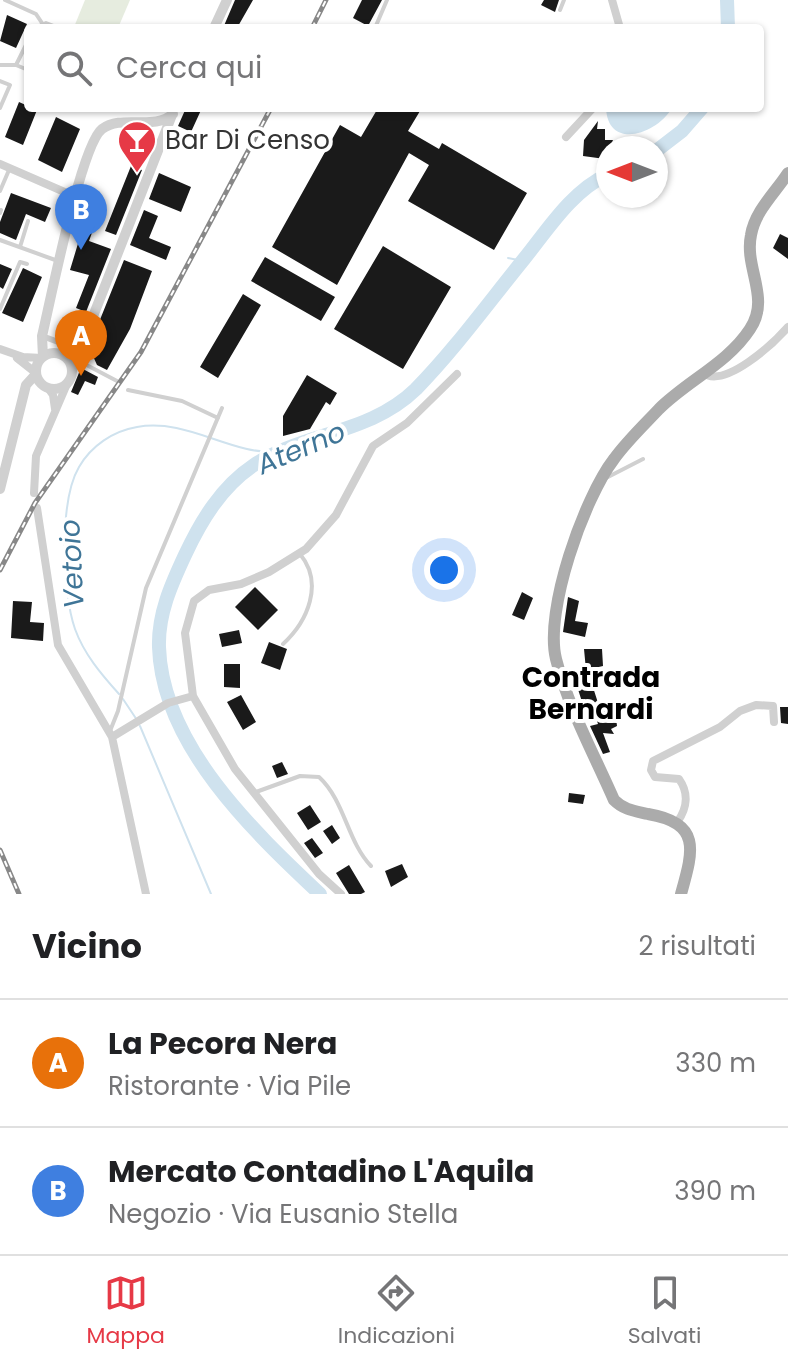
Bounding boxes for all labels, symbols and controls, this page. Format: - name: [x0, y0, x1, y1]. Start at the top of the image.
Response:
- search box: [24, 24, 764, 112]
- icon: search: [52, 46, 96, 90]
- text: Cerca qui: [116, 46, 262, 89]
- bar icon: Bar Di Censo: [116, 119, 158, 174]
- place label: Bar Di Censo: [165, 122, 330, 158]
- north arrow: [596, 136, 668, 208]
- pin: B: [55, 184, 107, 250]
- pin: A: [55, 310, 107, 376]
- water label: Aterno: [250, 412, 351, 484]
- water label: Vetoio: [50, 518, 94, 610]
- your location: [424, 550, 464, 590]
- district label: Contrada Bernardi: [522, 658, 660, 729]
- text: Vicino: [32, 922, 142, 970]
- text: 2 risultati: [639, 928, 756, 964]
- text: La Pecora Nera: [108, 1022, 337, 1065]
- text: A: [48, 1045, 68, 1081]
- text: 330 m: [675, 1045, 756, 1081]
- text: Ristorante · Via Pile: [108, 1068, 351, 1104]
- text: Mercato Contadino L'Aquila: [108, 1150, 534, 1193]
- text: B: [49, 1173, 67, 1209]
- text: 390 m: [674, 1173, 756, 1209]
- text: Negozio · Via Eusanio Stella: [108, 1196, 458, 1232]
- tab: Mappa: [86, 1271, 165, 1352]
- tab: Indicazioni: [338, 1271, 455, 1352]
- tab: Salvati: [628, 1271, 702, 1352]

